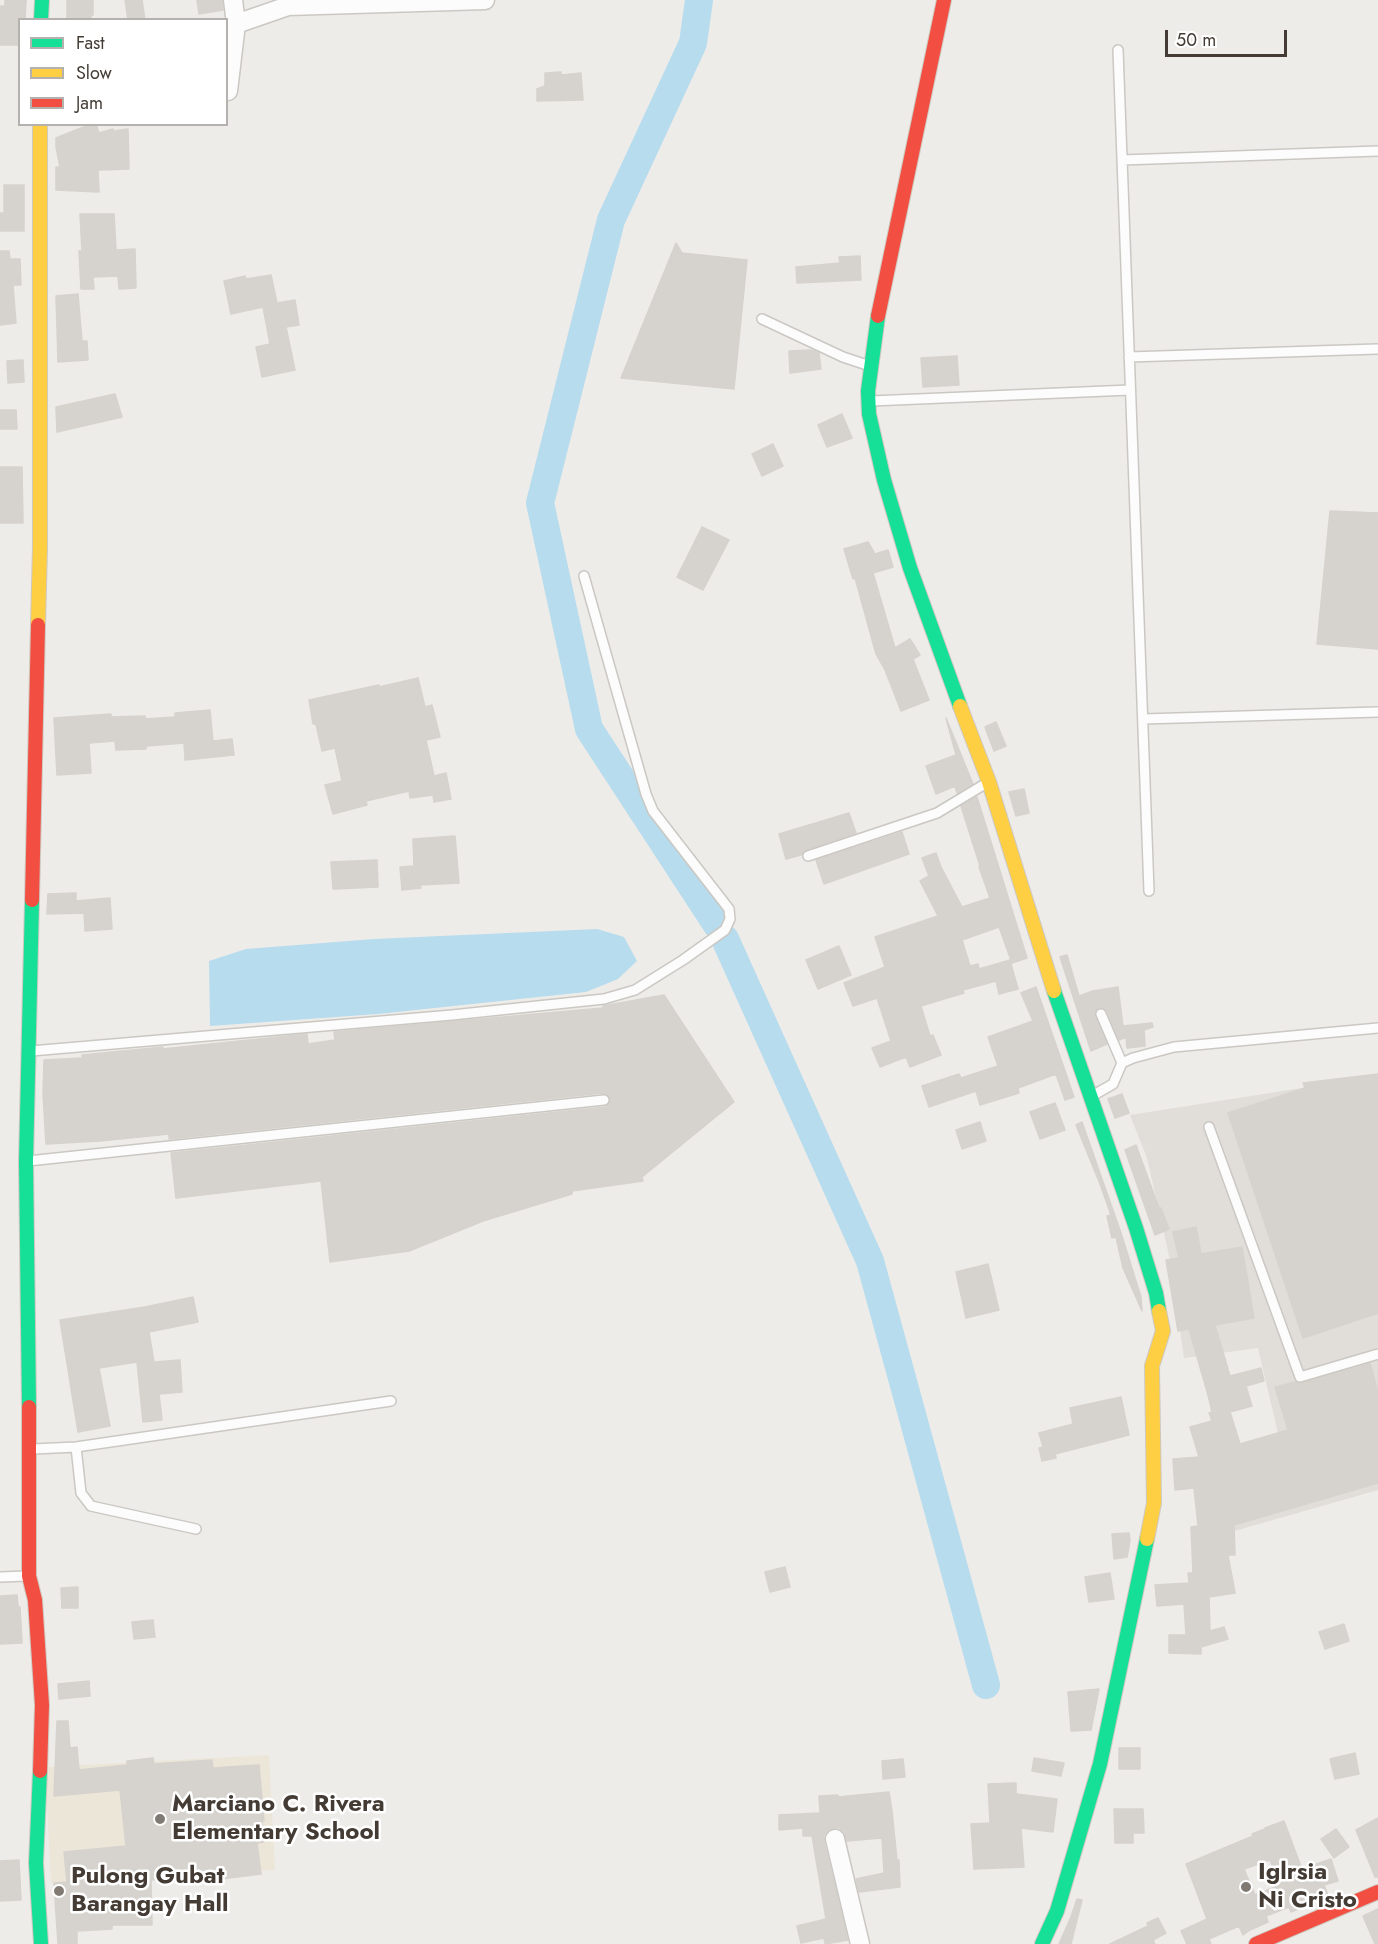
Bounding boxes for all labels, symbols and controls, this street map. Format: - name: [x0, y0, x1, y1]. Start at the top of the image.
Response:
- legend: [18, 18, 228, 126]
- scale bar: [1168, 18, 1290, 56]
- text: 50 m: [1176, 27, 1216, 53]
- text: Fast: [76, 30, 105, 56]
- text: Slow: [76, 60, 112, 86]
- text: Jam: [76, 90, 103, 116]
- place label: Marciano C. Rivera Elementary School: [172, 1791, 385, 1847]
- marker: Marciano C. Rivera Elementary School: [153, 1812, 167, 1826]
- place label: Iglrsia Ni Cristo: [1258, 1859, 1357, 1915]
- place label: Pulong Gubat Barangay Hall: [71, 1863, 228, 1919]
- marker: Iglrsia Ni Cristo: [1239, 1880, 1253, 1894]
- marker: Pulong Gubat Barangay Hall: [52, 1884, 66, 1898]

